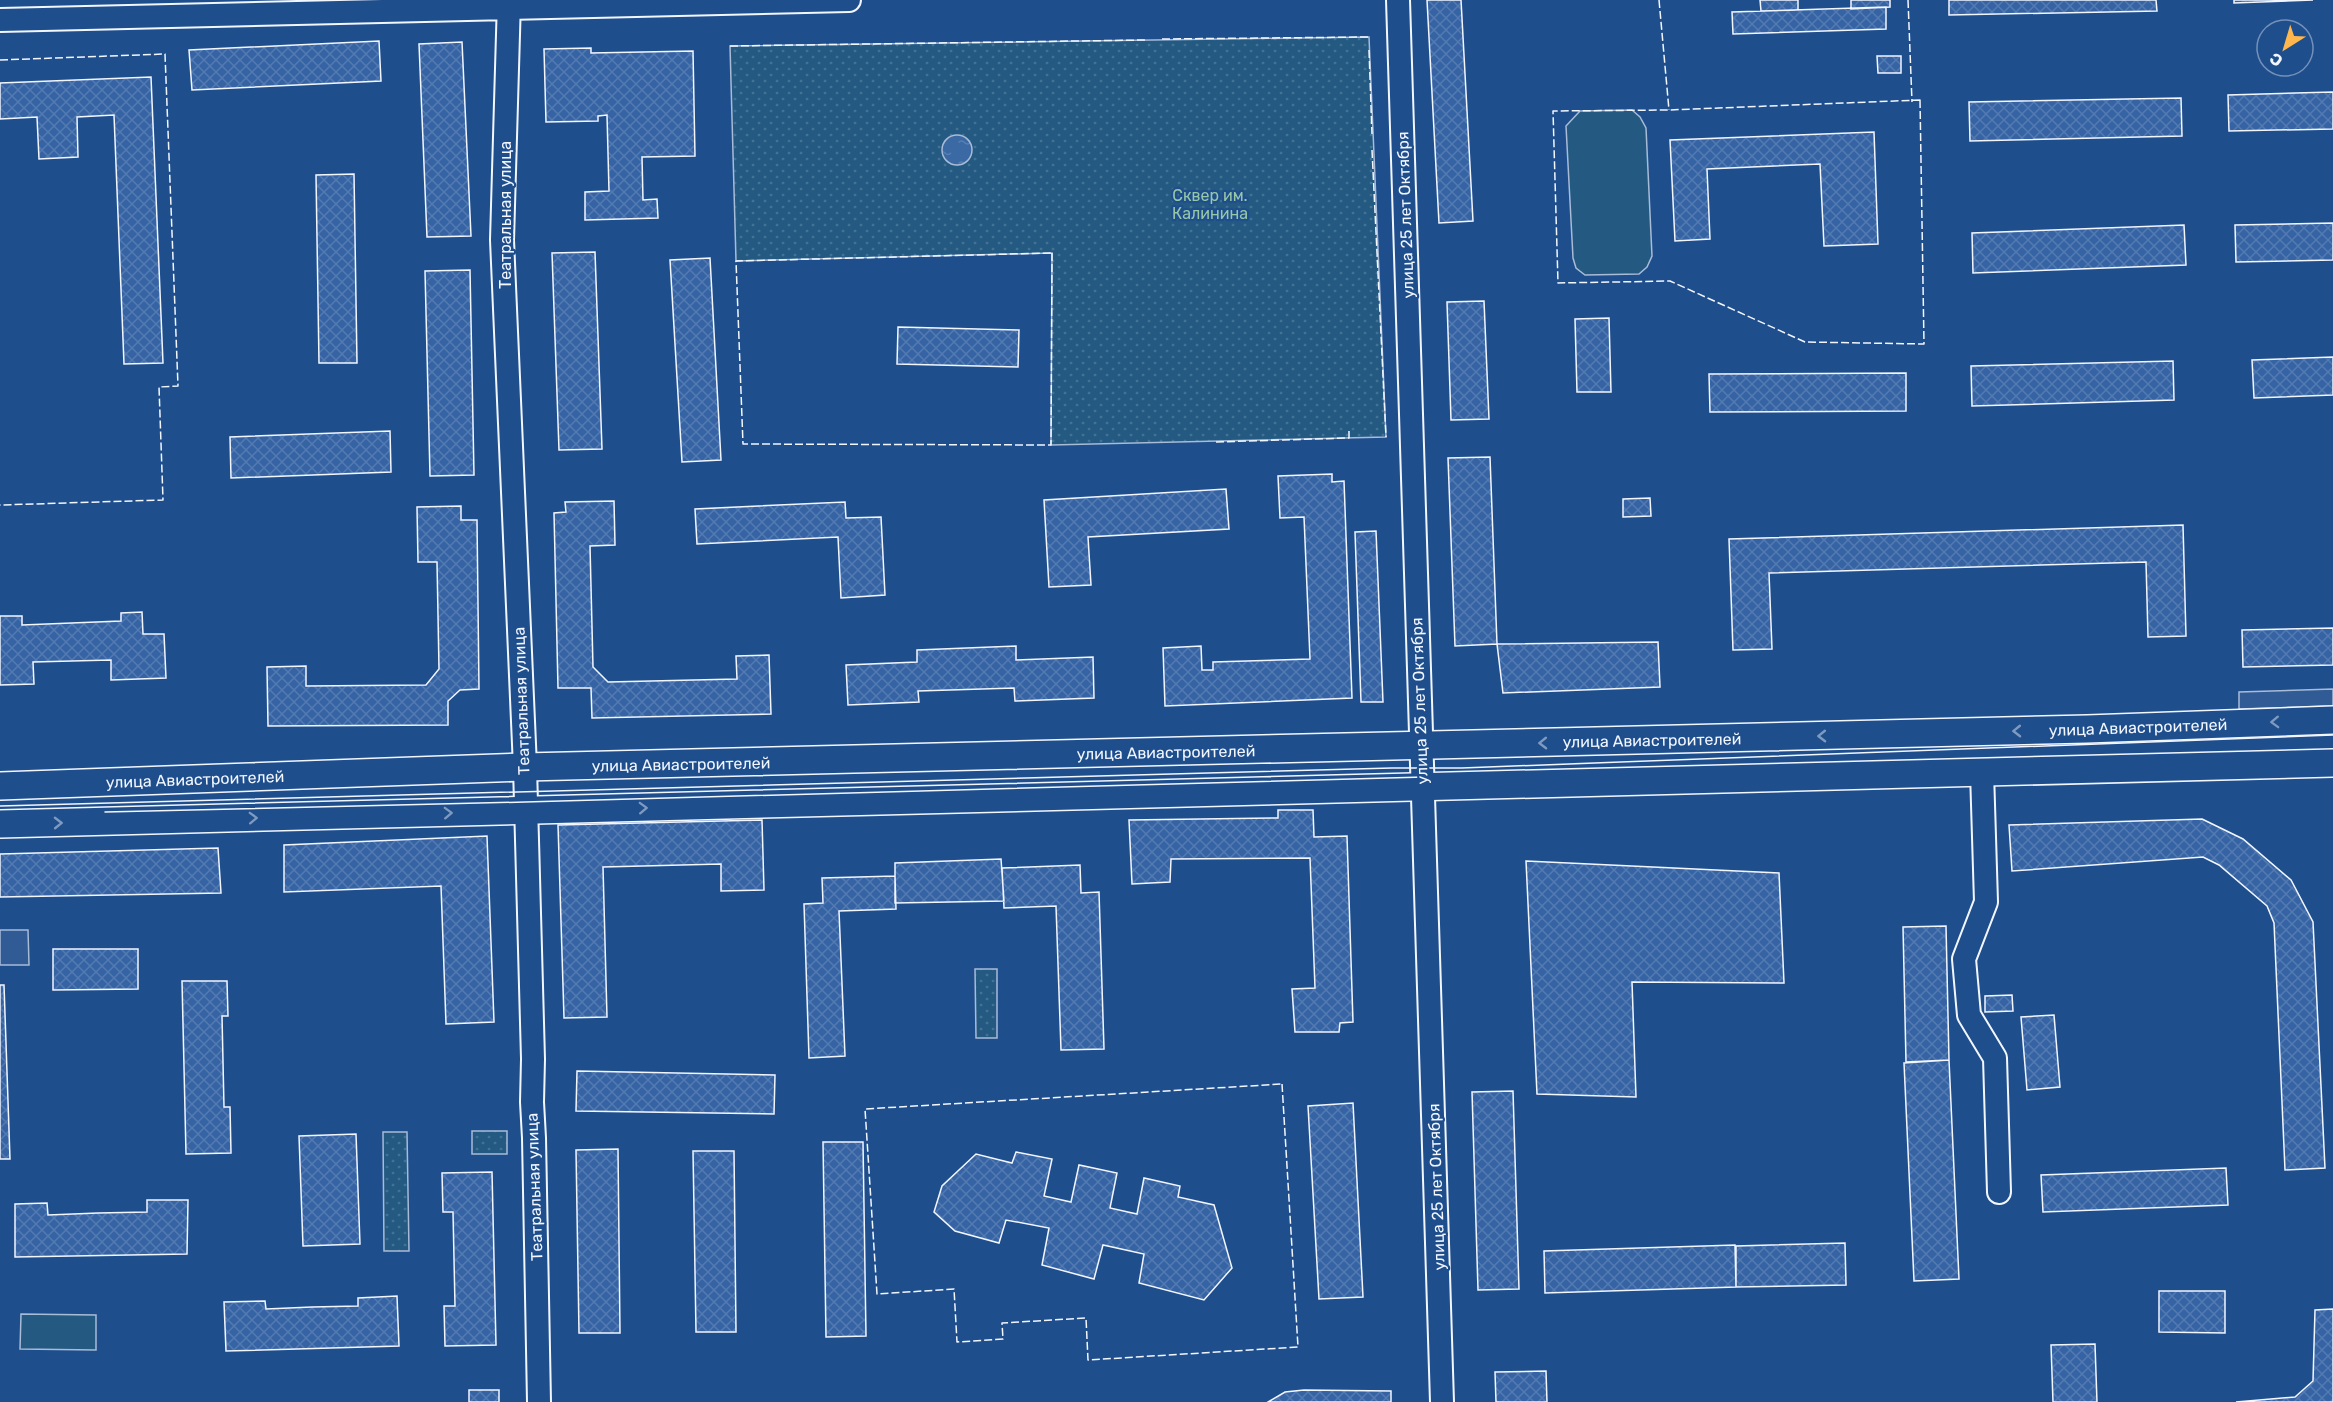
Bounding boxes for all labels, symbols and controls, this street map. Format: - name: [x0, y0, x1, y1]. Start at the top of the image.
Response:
- north arrow: [2255, 18, 2315, 78]
- text: С: [2266, 49, 2286, 71]
- street label: улица 25 лет Октября: [1393, 131, 1418, 299]
- street label: Театральная улица: [496, 141, 515, 289]
- park label: Сквер им. Калинина: [1172, 186, 1248, 223]
- street label: улица 25 лет Октября: [1407, 617, 1432, 785]
- street label: Театральная улица: [509, 627, 534, 775]
- street label: улица Авиастроителей: [2048, 715, 2228, 740]
- one-way arrow: [2270, 716, 2279, 729]
- one-way arrow: [2012, 725, 2021, 737]
- street label: улица Авиастроителей: [1562, 729, 1742, 752]
- one-way arrow: [1817, 730, 1826, 742]
- one-way arrow: [1538, 736, 1547, 749]
- street label: улица Авиастроителей: [1076, 741, 1256, 764]
- street label: улица Авиастроителей: [591, 753, 771, 776]
- street label: улица Авиастроителей: [105, 767, 285, 792]
- one-way arrow: [639, 802, 648, 814]
- one-way arrow: [444, 807, 453, 820]
- one-way arrow: [249, 812, 258, 825]
- one-way arrow: [54, 816, 63, 829]
- street label: улица 25 лет Октября: [1424, 1103, 1449, 1271]
- street label: Театральная улица: [522, 1113, 547, 1261]

